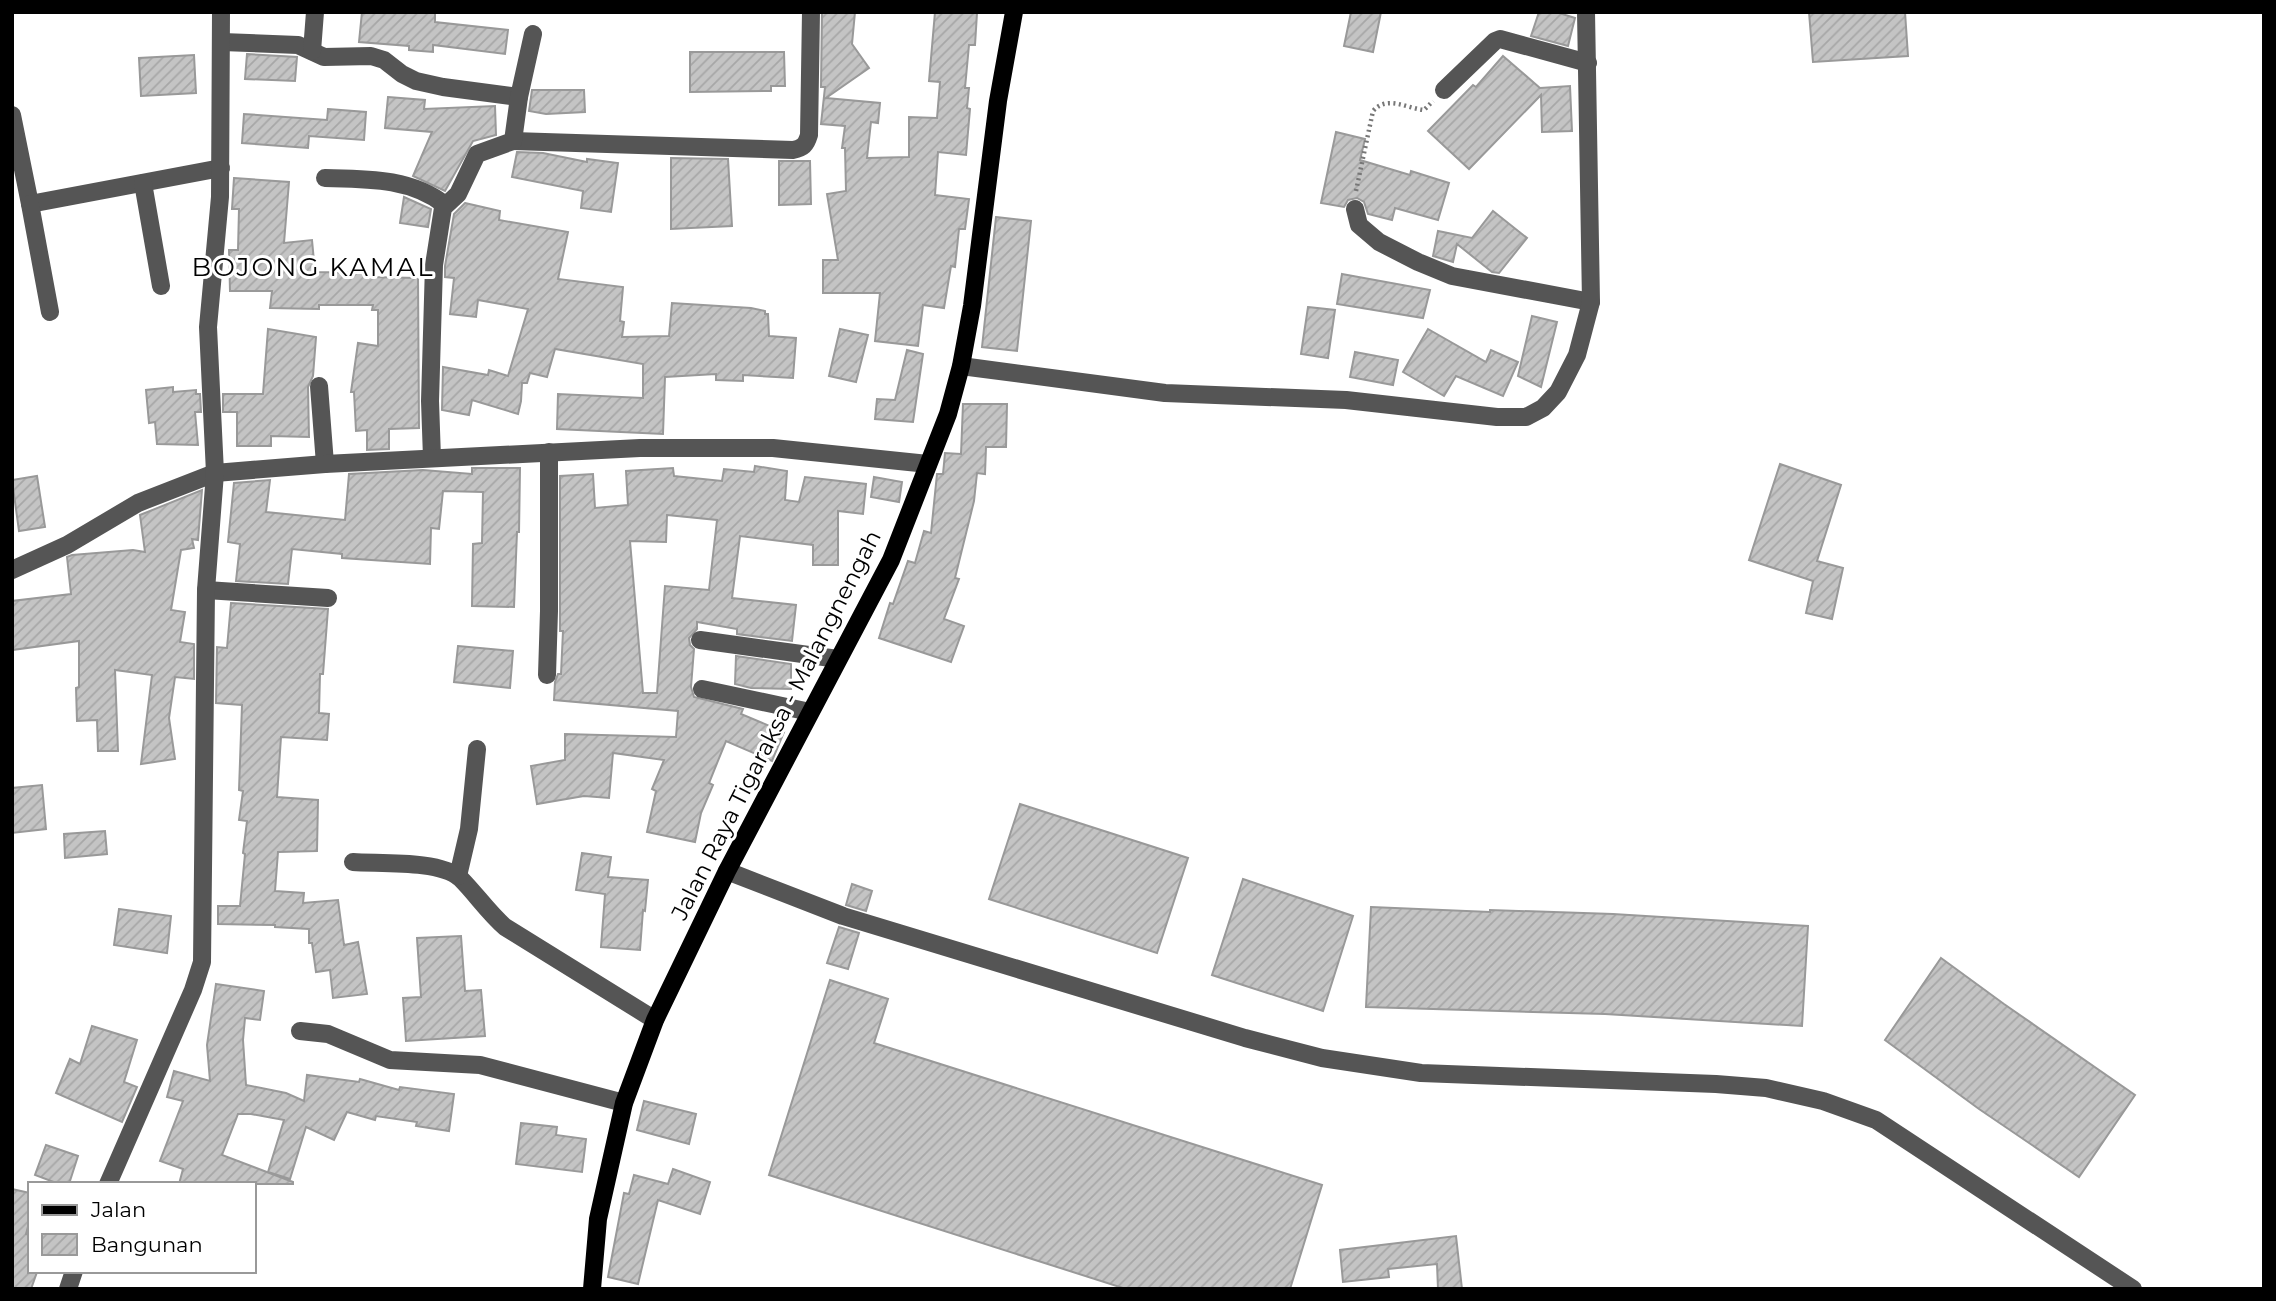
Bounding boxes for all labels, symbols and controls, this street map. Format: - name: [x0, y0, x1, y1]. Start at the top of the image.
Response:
- district label: BOJONG KAMAL: [191, 251, 435, 283]
- street label: Jalan Raya Tigaraksa - Malangnengah: [665, 525, 887, 925]
- legend: [28, 1182, 256, 1273]
- text: Jalan: [90, 1197, 146, 1222]
- text: Bangunan: [91, 1232, 203, 1257]

